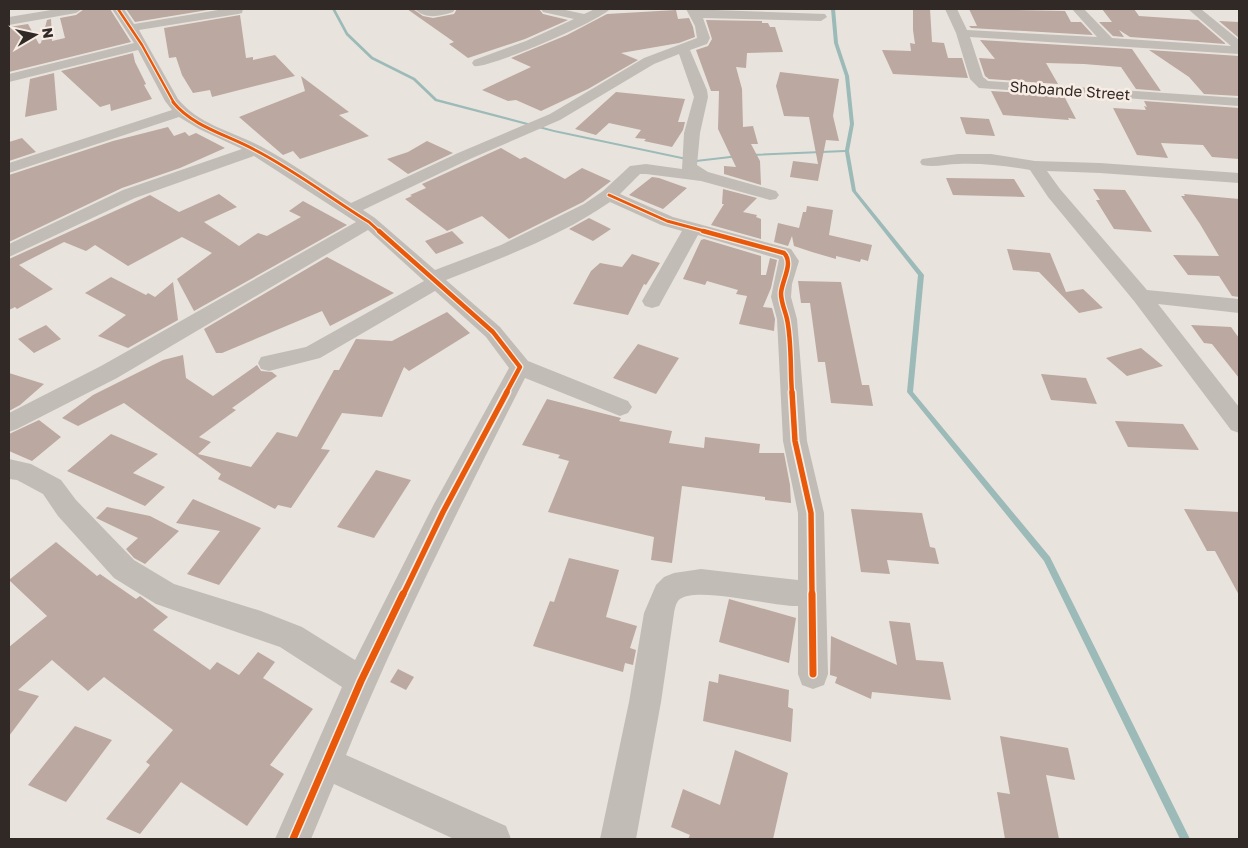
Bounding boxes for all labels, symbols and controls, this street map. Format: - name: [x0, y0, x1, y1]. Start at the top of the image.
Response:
- north arrow: [10, 10, 60, 60]
- text: N: [39, 26, 58, 39]
- street label: Shobande Street: [1009, 77, 1131, 103]

